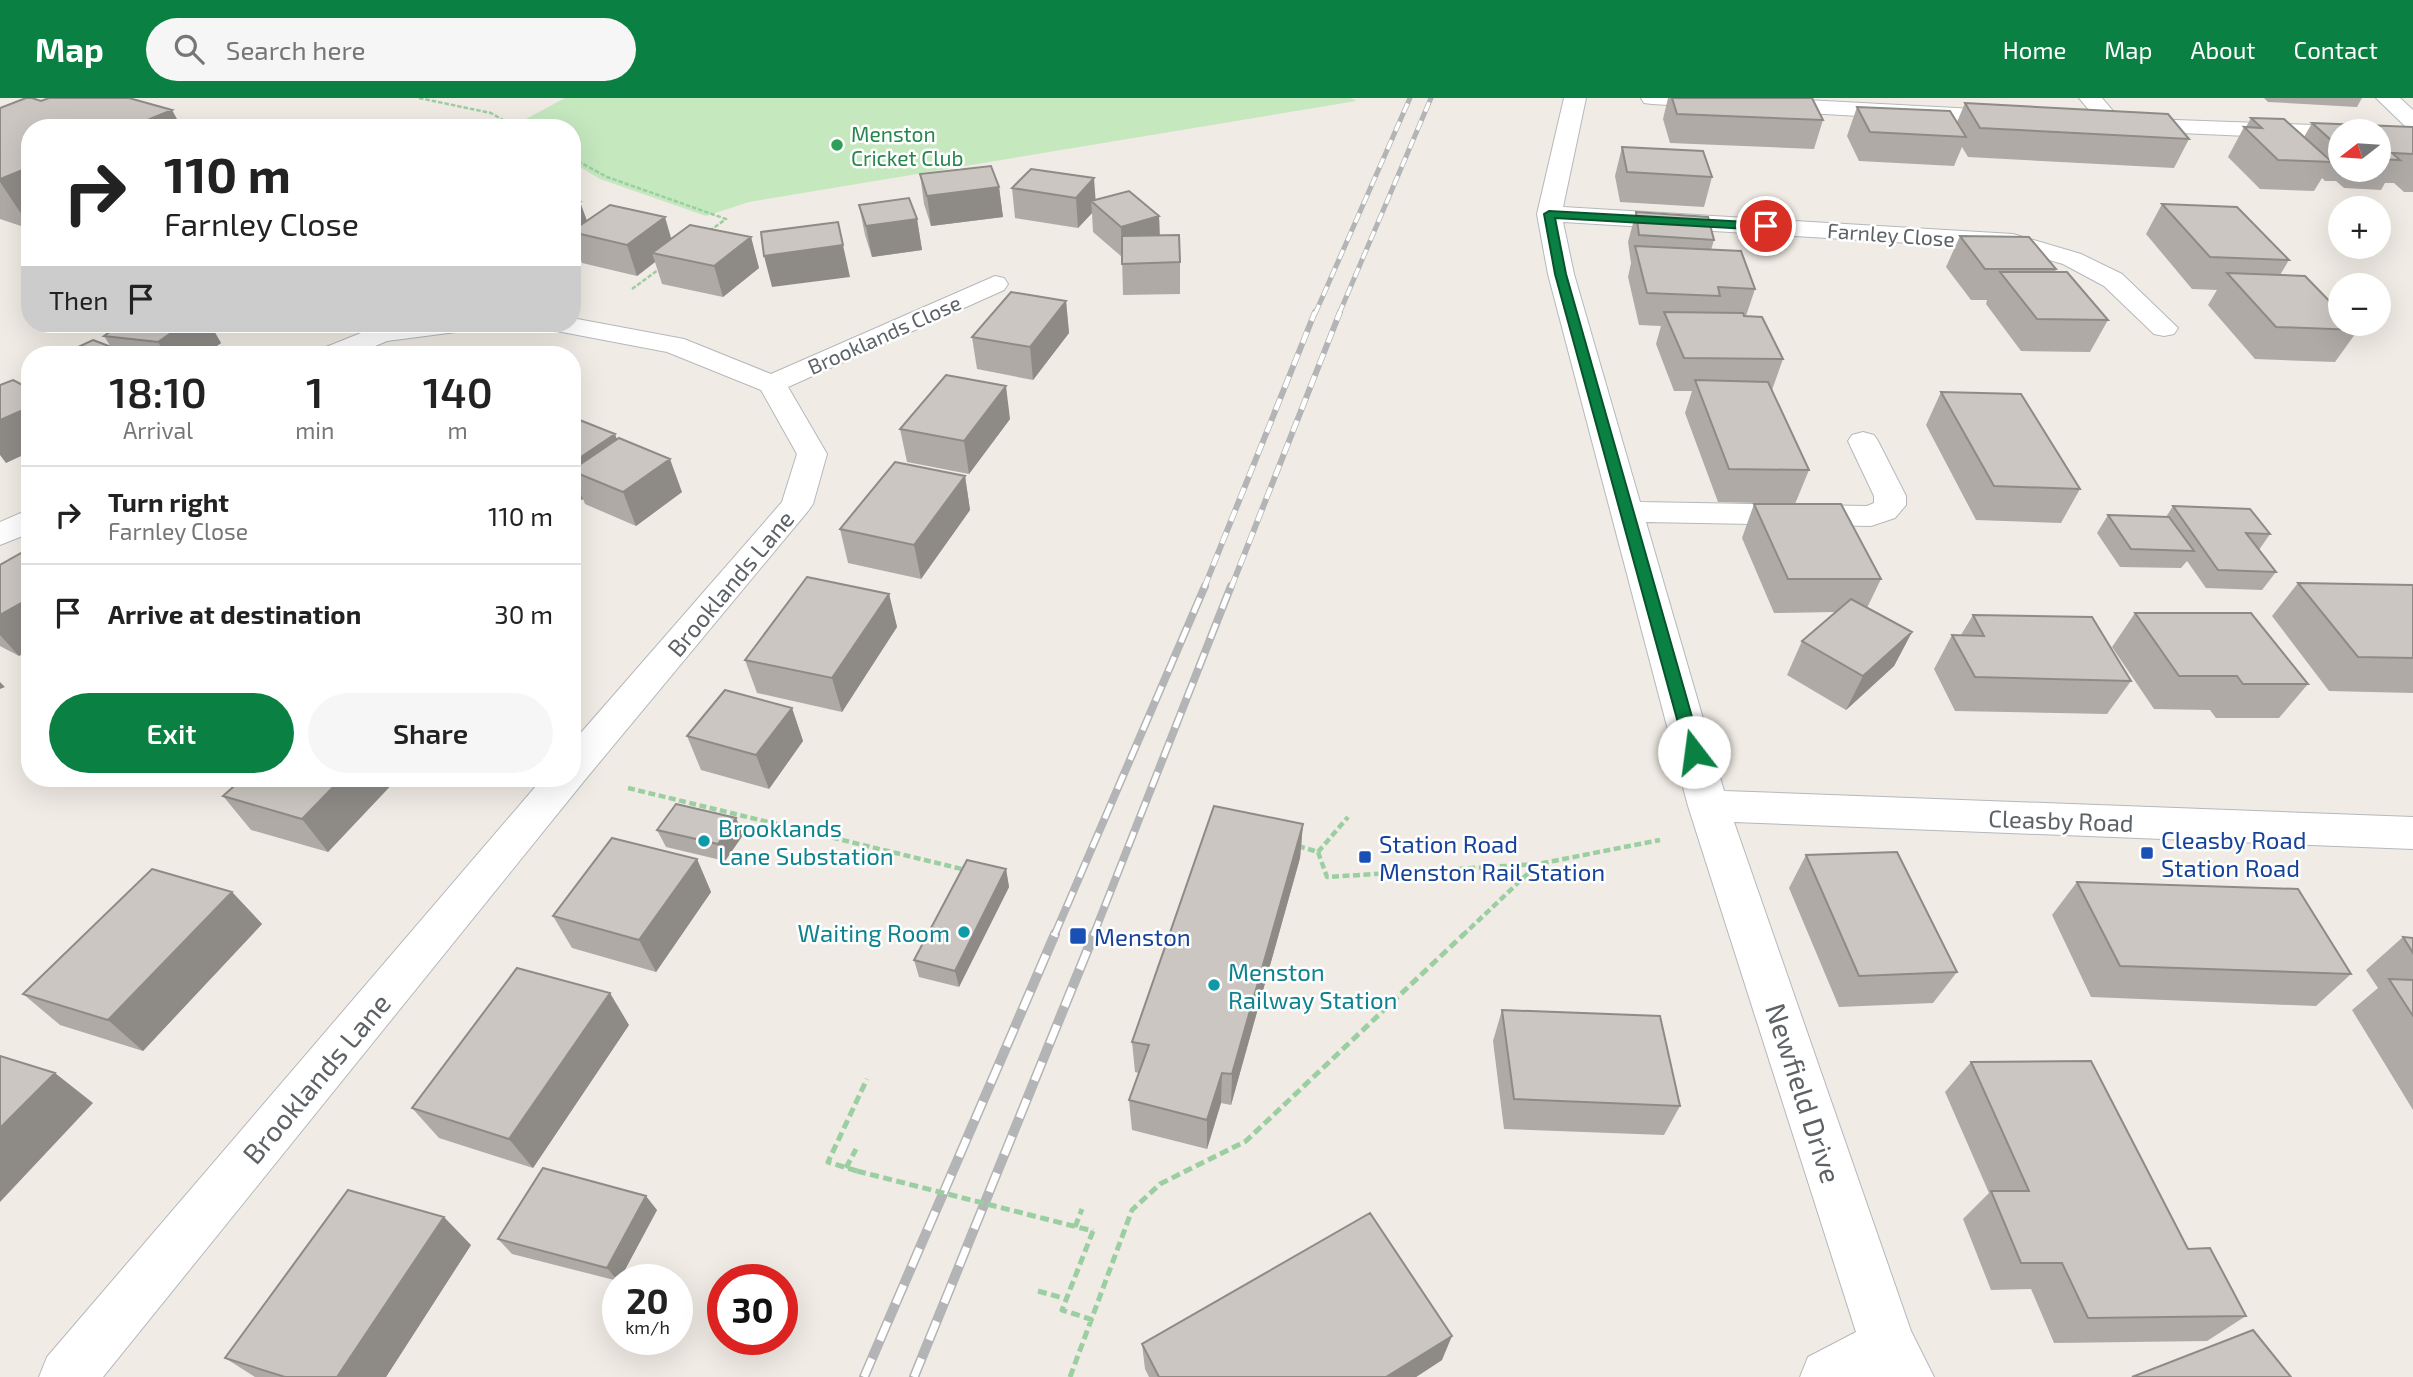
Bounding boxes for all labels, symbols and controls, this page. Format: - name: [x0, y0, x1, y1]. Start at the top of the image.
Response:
- search box: [146, 18, 636, 81]
- text: Map: [35, 29, 104, 69]
- icon: search: [170, 30, 208, 68]
- text: Search here: [226, 34, 365, 65]
- text: Home: [2003, 35, 2066, 64]
- text: Map: [2104, 35, 2152, 64]
- text: About: [2190, 35, 2256, 64]
- text: Contact: [2294, 35, 2378, 64]
- north arrow: [2328, 119, 2390, 182]
- map controls: [2328, 119, 2391, 336]
- place label: Menston Cricket Club: [851, 121, 963, 170]
- marker: Menston Cricket Club: [829, 137, 845, 153]
- text: 110 m: [164, 144, 291, 203]
- icon: right: [49, 147, 140, 238]
- pin: [1736, 196, 1796, 256]
- button: +: [2328, 196, 2391, 259]
- text: Farnley Close: [164, 204, 359, 242]
- icon: arrive: [1747, 207, 1785, 245]
- street label: Farnley Close: [1826, 217, 1956, 251]
- button: −: [2328, 273, 2391, 336]
- icon: arrive: [122, 280, 160, 318]
- text: Then: [49, 284, 108, 315]
- street label: Brooklands Close: [803, 289, 965, 379]
- text: 18:10: [109, 366, 207, 416]
- text: 1: [306, 366, 324, 416]
- text: 140: [423, 366, 493, 416]
- text: Arrival: [123, 416, 193, 444]
- text: min: [295, 416, 334, 444]
- text: m: [448, 416, 468, 444]
- text: Turn right: [108, 486, 229, 517]
- icon: right: [49, 496, 87, 534]
- text: 110 m: [488, 500, 553, 531]
- street label: Brooklands Lane: [661, 504, 799, 662]
- text: Farnley Close: [108, 517, 248, 545]
- icon: arrive: [49, 594, 87, 632]
- text: Arrive at destination: [108, 598, 361, 629]
- text: 30 m: [494, 598, 553, 629]
- button: Exit: [49, 693, 294, 773]
- button: Share: [308, 693, 553, 773]
- position arrow: [1657, 715, 1731, 789]
- street label: Cleasby Road: [1988, 803, 2134, 837]
- place label: Brooklands Lane Substation: [718, 813, 894, 870]
- place label: Cleasby Road Station Road: [2161, 825, 2306, 882]
- place label: Station Road Menston Rail Station: [1379, 829, 1605, 886]
- marker: Brooklands Lane Substation: [696, 833, 712, 849]
- marker: Cleasby Road Station Road: [2139, 845, 2155, 861]
- marker: Station Road Menston Rail Station: [1357, 849, 1373, 865]
- place label: Waiting Room: [798, 918, 950, 947]
- place label: Menston: [1094, 922, 1191, 951]
- marker: Waiting Room: [956, 924, 972, 940]
- marker: Menston: [1068, 926, 1088, 946]
- place label: Menston Railway Station: [1228, 957, 1397, 1014]
- marker: Menston Railway Station: [1206, 977, 1222, 993]
- street label: Brooklands Lane: [235, 986, 397, 1170]
- street label: Newfield Drive: [1759, 999, 1849, 1187]
- speed limit sign: 30: [707, 1264, 798, 1355]
- text: 20: [626, 1279, 669, 1321]
- text: km/h: [625, 1316, 670, 1338]

